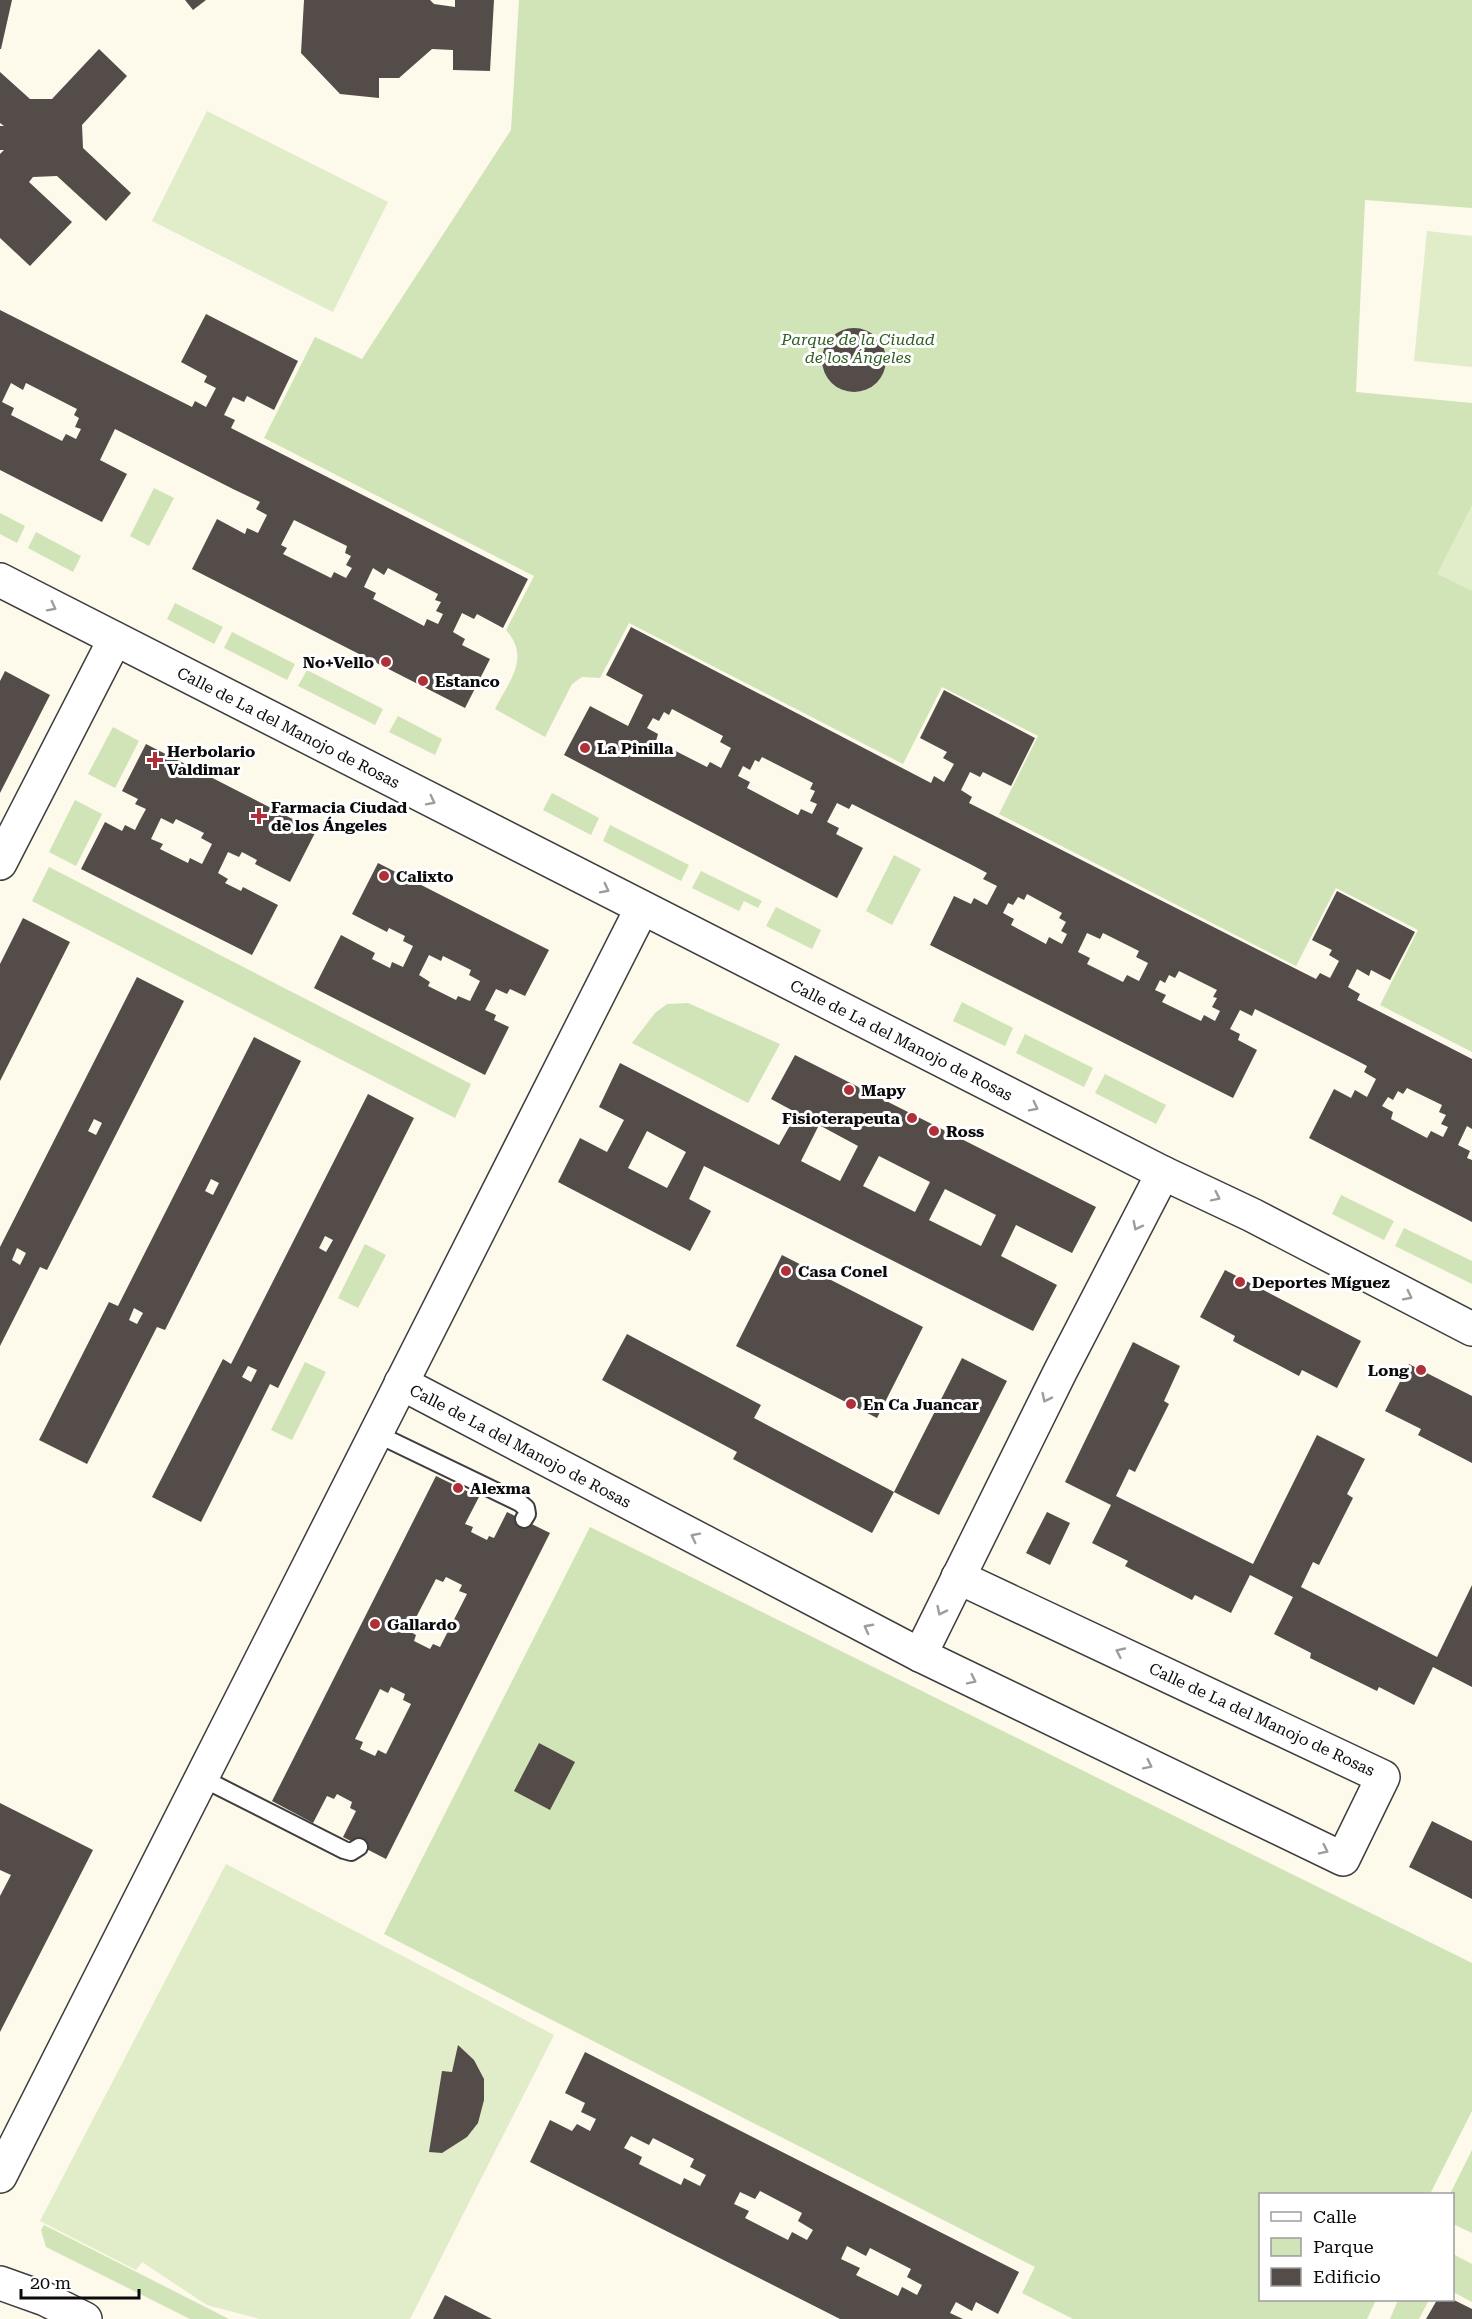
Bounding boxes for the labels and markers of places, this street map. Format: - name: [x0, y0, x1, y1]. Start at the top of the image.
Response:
- place label: No+Vello: [303, 653, 374, 672]
- marker: No+Vello: [379, 655, 393, 669]
- place label: Estanco: [435, 672, 500, 691]
- marker: Estanco: [416, 674, 430, 688]
- place label: La Pinilla: [597, 739, 674, 758]
- marker: La Pinilla: [578, 741, 592, 755]
- place label: Herbolario Valdimar: [167, 742, 255, 779]
- marker: Herbolario Valdimar: [148, 753, 162, 767]
- place label: Farmacia Ciudad de los Ángeles: [271, 798, 408, 835]
- marker: Farmacia Ciudad de los Ángeles: [252, 809, 266, 823]
- place label: Calixto: [396, 867, 454, 886]
- marker: Calixto: [377, 869, 391, 883]
- place label: Mapy: [861, 1081, 906, 1100]
- marker: Mapy: [842, 1083, 856, 1097]
- place label: Fisioterapeuta: [782, 1109, 901, 1128]
- marker: Fisioterapeuta: [905, 1111, 919, 1125]
- place label: Ross: [946, 1122, 984, 1141]
- marker: Ross: [927, 1124, 941, 1138]
- place label: Casa Conel: [798, 1262, 888, 1281]
- marker: Casa Conel: [779, 1264, 793, 1278]
- place label: Deportes Míguez: [1252, 1273, 1390, 1292]
- marker: Deportes Míguez: [1233, 1275, 1247, 1289]
- place label: Long: [1368, 1361, 1409, 1380]
- marker: Long: [1414, 1363, 1428, 1377]
- place label: En Ca Juancar: [863, 1395, 979, 1414]
- marker: En Ca Juancar: [844, 1397, 858, 1411]
- place label: Alexma: [470, 1479, 531, 1498]
- marker: Alexma: [451, 1481, 465, 1495]
- place label: Gallardo: [387, 1615, 457, 1634]
- marker: Gallardo: [368, 1617, 382, 1631]

